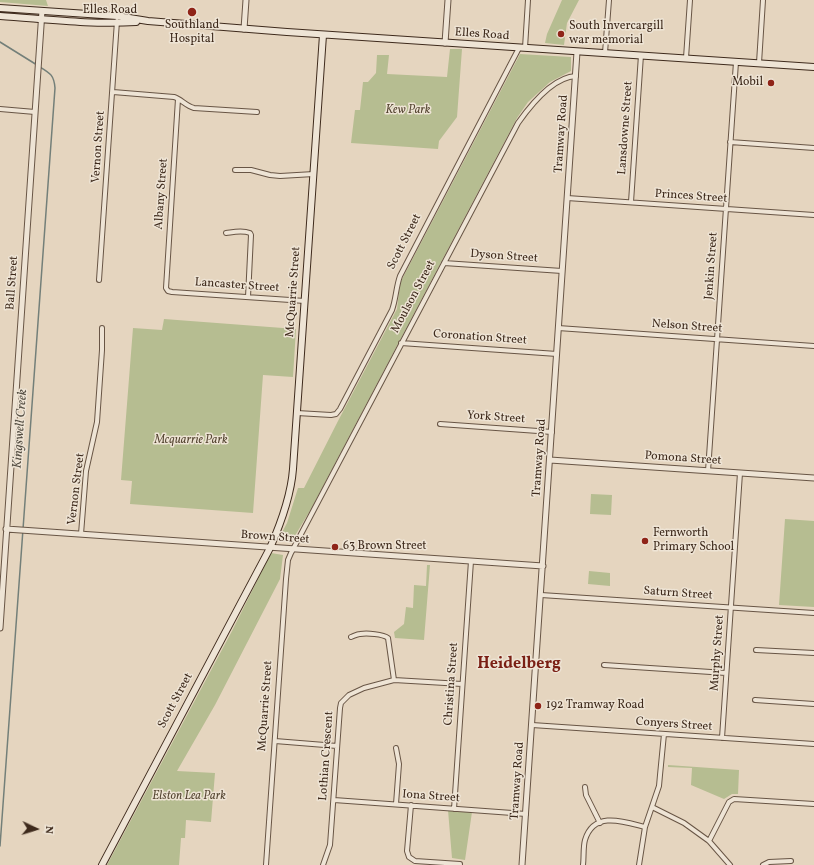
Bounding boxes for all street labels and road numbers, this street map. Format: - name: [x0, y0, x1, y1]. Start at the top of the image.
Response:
- street label: Elles Road: [83, 4, 137, 18]
- street label: Elles Road: [454, 26, 510, 44]
- street label: Lansdowne Street: [616, 81, 636, 175]
- street label: Tramway Road: [552, 94, 572, 174]
- street label: Vernon Street: [89, 110, 109, 184]
- street label: Albany Street: [152, 158, 172, 230]
- street label: Princes Street: [654, 187, 728, 207]
- street label: Scott Street: [385, 212, 425, 272]
- street label: Jenkin Street: [702, 232, 722, 300]
- street label: McQuarrie Street: [284, 246, 304, 338]
- street label: Dyson Street: [470, 247, 538, 267]
- street label: Ball Street: [4, 255, 22, 311]
- street label: Moulson Street: [389, 258, 439, 336]
- street label: Lancaster Street: [194, 276, 280, 296]
- street label: Nelson Street: [651, 317, 723, 337]
- street label: Coronation Street: [433, 328, 527, 348]
- street label: York Street: [466, 409, 526, 427]
- street label: Tramway Road: [530, 418, 550, 498]
- street label: Pomona Street: [644, 449, 722, 469]
- street label: Vernon Street: [65, 452, 89, 526]
- street label: Brown Street: [240, 528, 310, 548]
- street label: Saturn Street: [643, 584, 713, 604]
- street label: Murphy Street: [708, 614, 728, 692]
- street label: Christina Street: [442, 642, 462, 726]
- street label: McQuarrie Street: [256, 660, 276, 752]
- street label: Scott Street: [155, 671, 197, 731]
- street label: Lothian Crescent: [317, 711, 337, 801]
- street label: Conyers Street: [635, 715, 713, 735]
- street label: Tramway Road: [508, 741, 528, 821]
- street label: Iona Street: [402, 788, 460, 806]

